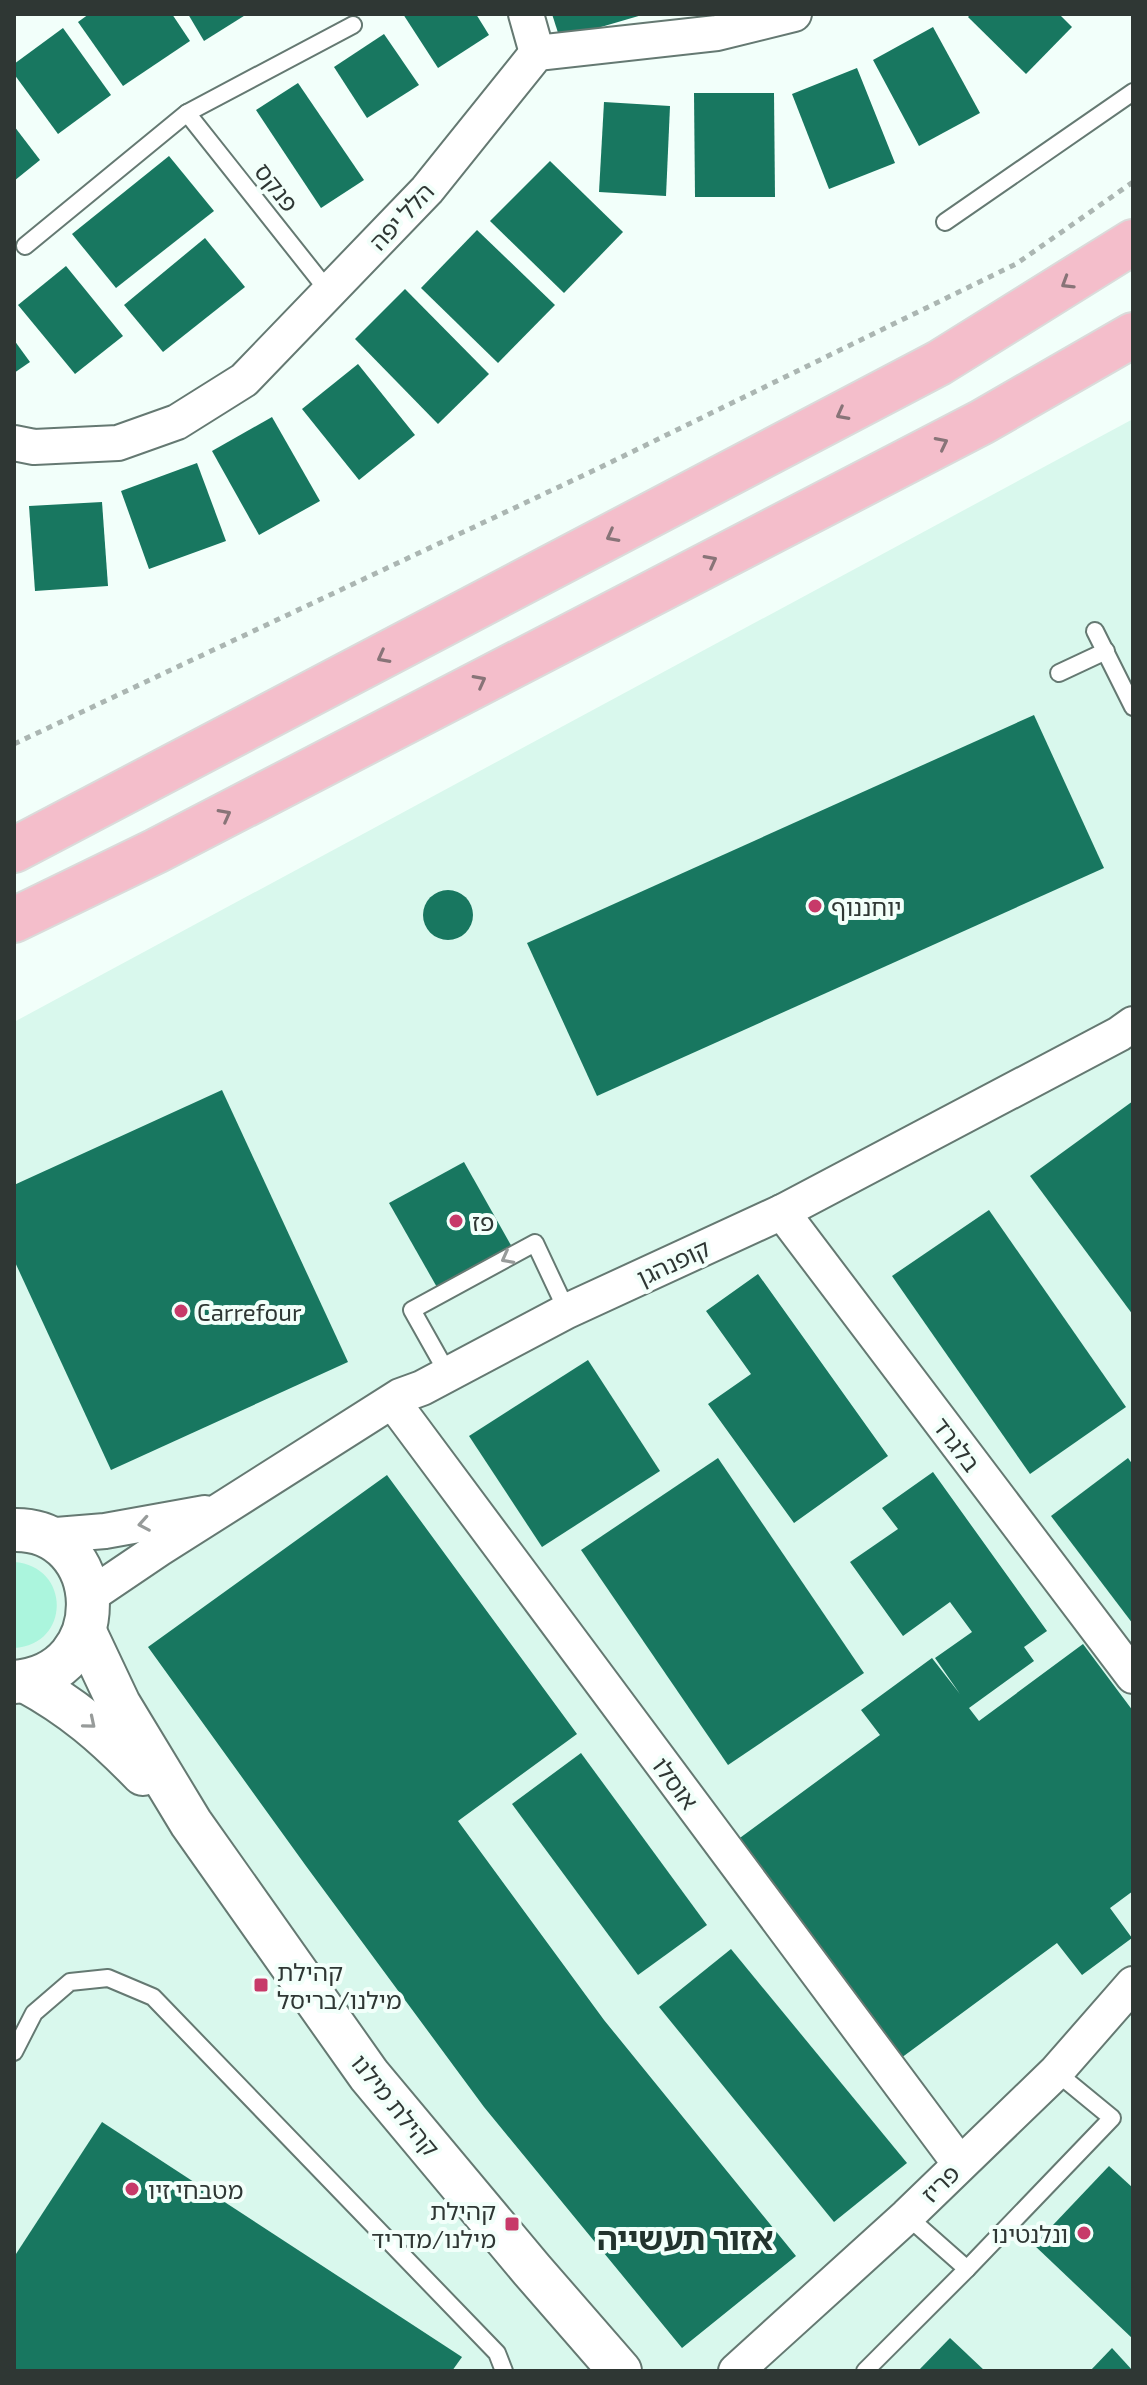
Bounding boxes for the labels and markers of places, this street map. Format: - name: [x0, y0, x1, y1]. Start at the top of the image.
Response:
- place label: יוחננוף: [831, 892, 902, 921]
- marker: יוחננוף: [806, 897, 824, 915]
- place label: פז: [472, 1207, 494, 1236]
- marker: פז: [447, 1212, 465, 1230]
- place label: Carrefour: [197, 1297, 302, 1326]
- marker: Carrefour: [172, 1302, 190, 1320]
- place label: קהילת מילנו/בריסל: [277, 1957, 402, 2014]
- marker: קהילת מילנו/בריסל: [252, 1976, 270, 1994]
- place label: מטבחי זיו: [148, 2175, 243, 2204]
- marker: מטבחי זיו: [123, 2180, 141, 2198]
- place label: קהילת מילנו/מדריד: [371, 2196, 496, 2253]
- marker: קהילת מילנו/מדריד: [503, 2215, 521, 2233]
- place label: ונלנטינו: [992, 2219, 1068, 2248]
- marker: ונלנטינו: [1075, 2224, 1093, 2242]

